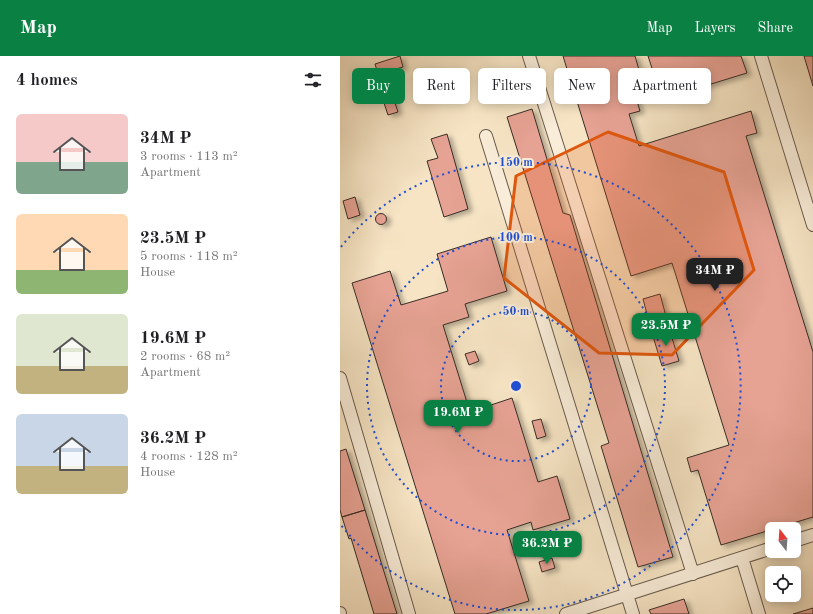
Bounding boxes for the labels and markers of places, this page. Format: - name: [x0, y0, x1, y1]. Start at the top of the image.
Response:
- pin: 34M ₽: [687, 258, 743, 292]
- pin: 23.5M ₽: [629, 313, 703, 347]
- centre of rings: [509, 379, 523, 393]
- pin: 19.6M ₽: [421, 400, 495, 434]
- pin: 36.2M ₽: [510, 531, 584, 565]

